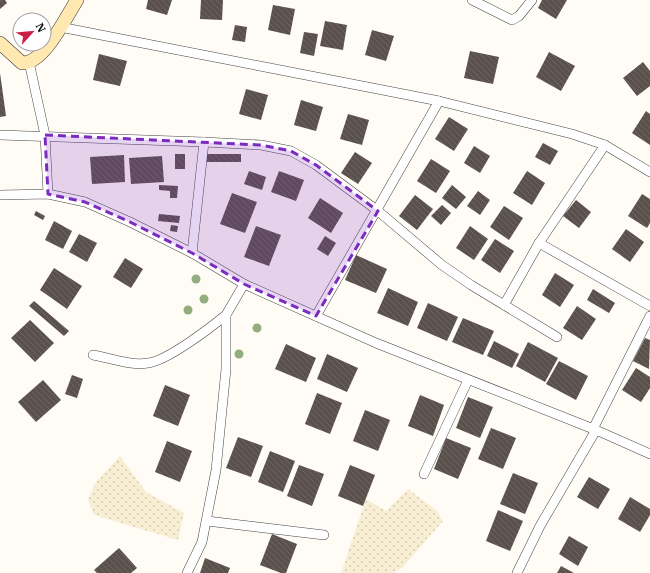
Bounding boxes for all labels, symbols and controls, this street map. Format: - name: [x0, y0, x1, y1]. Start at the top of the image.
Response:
- north arrow: [12, 12, 52, 52]
- text: N: [33, 20, 49, 35]

